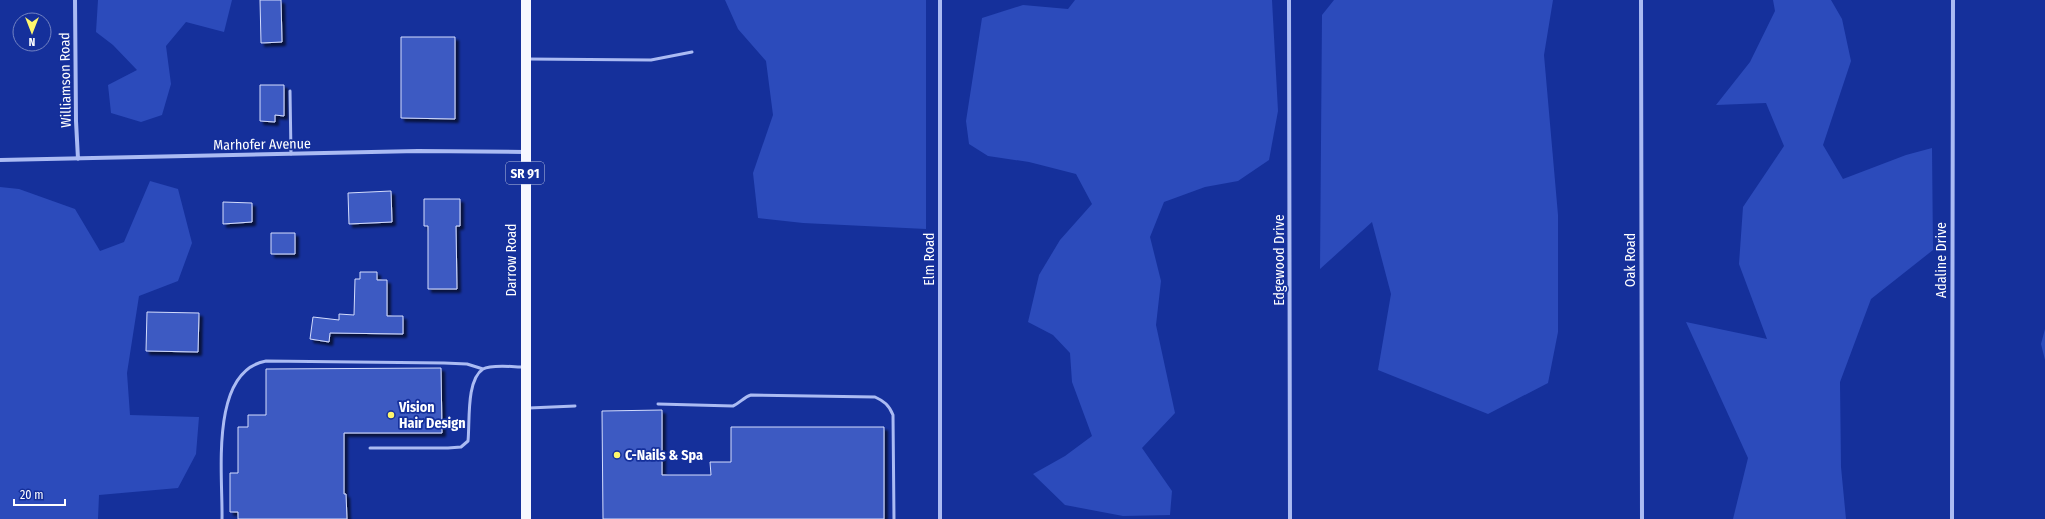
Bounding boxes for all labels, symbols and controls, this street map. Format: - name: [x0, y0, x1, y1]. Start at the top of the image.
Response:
- north arrow: [12, 12, 52, 52]
- street label: Williamson Road: [56, 32, 75, 128]
- text: N: [29, 35, 35, 48]
- street label: Marhofer Avenue: [213, 135, 311, 154]
- road number: SR 91: [506, 162, 544, 184]
- street label: Edgewood Drive: [1271, 214, 1288, 306]
- street label: Adaline Drive: [1933, 222, 1950, 298]
- street label: Darrow Road: [503, 223, 520, 297]
- street label: Elm Road: [921, 232, 938, 286]
- street label: Oak Road: [1622, 233, 1639, 287]
- place label: Vision Hair Design: [398, 399, 466, 432]
- marker: Vision Hair Design: [386, 410, 396, 420]
- place label: C-Nails & Spa: [625, 447, 703, 464]
- marker: C-Nails & Spa: [612, 450, 622, 460]
- scale bar: [14, 481, 65, 507]
- text: 20 m: [20, 488, 44, 502]

